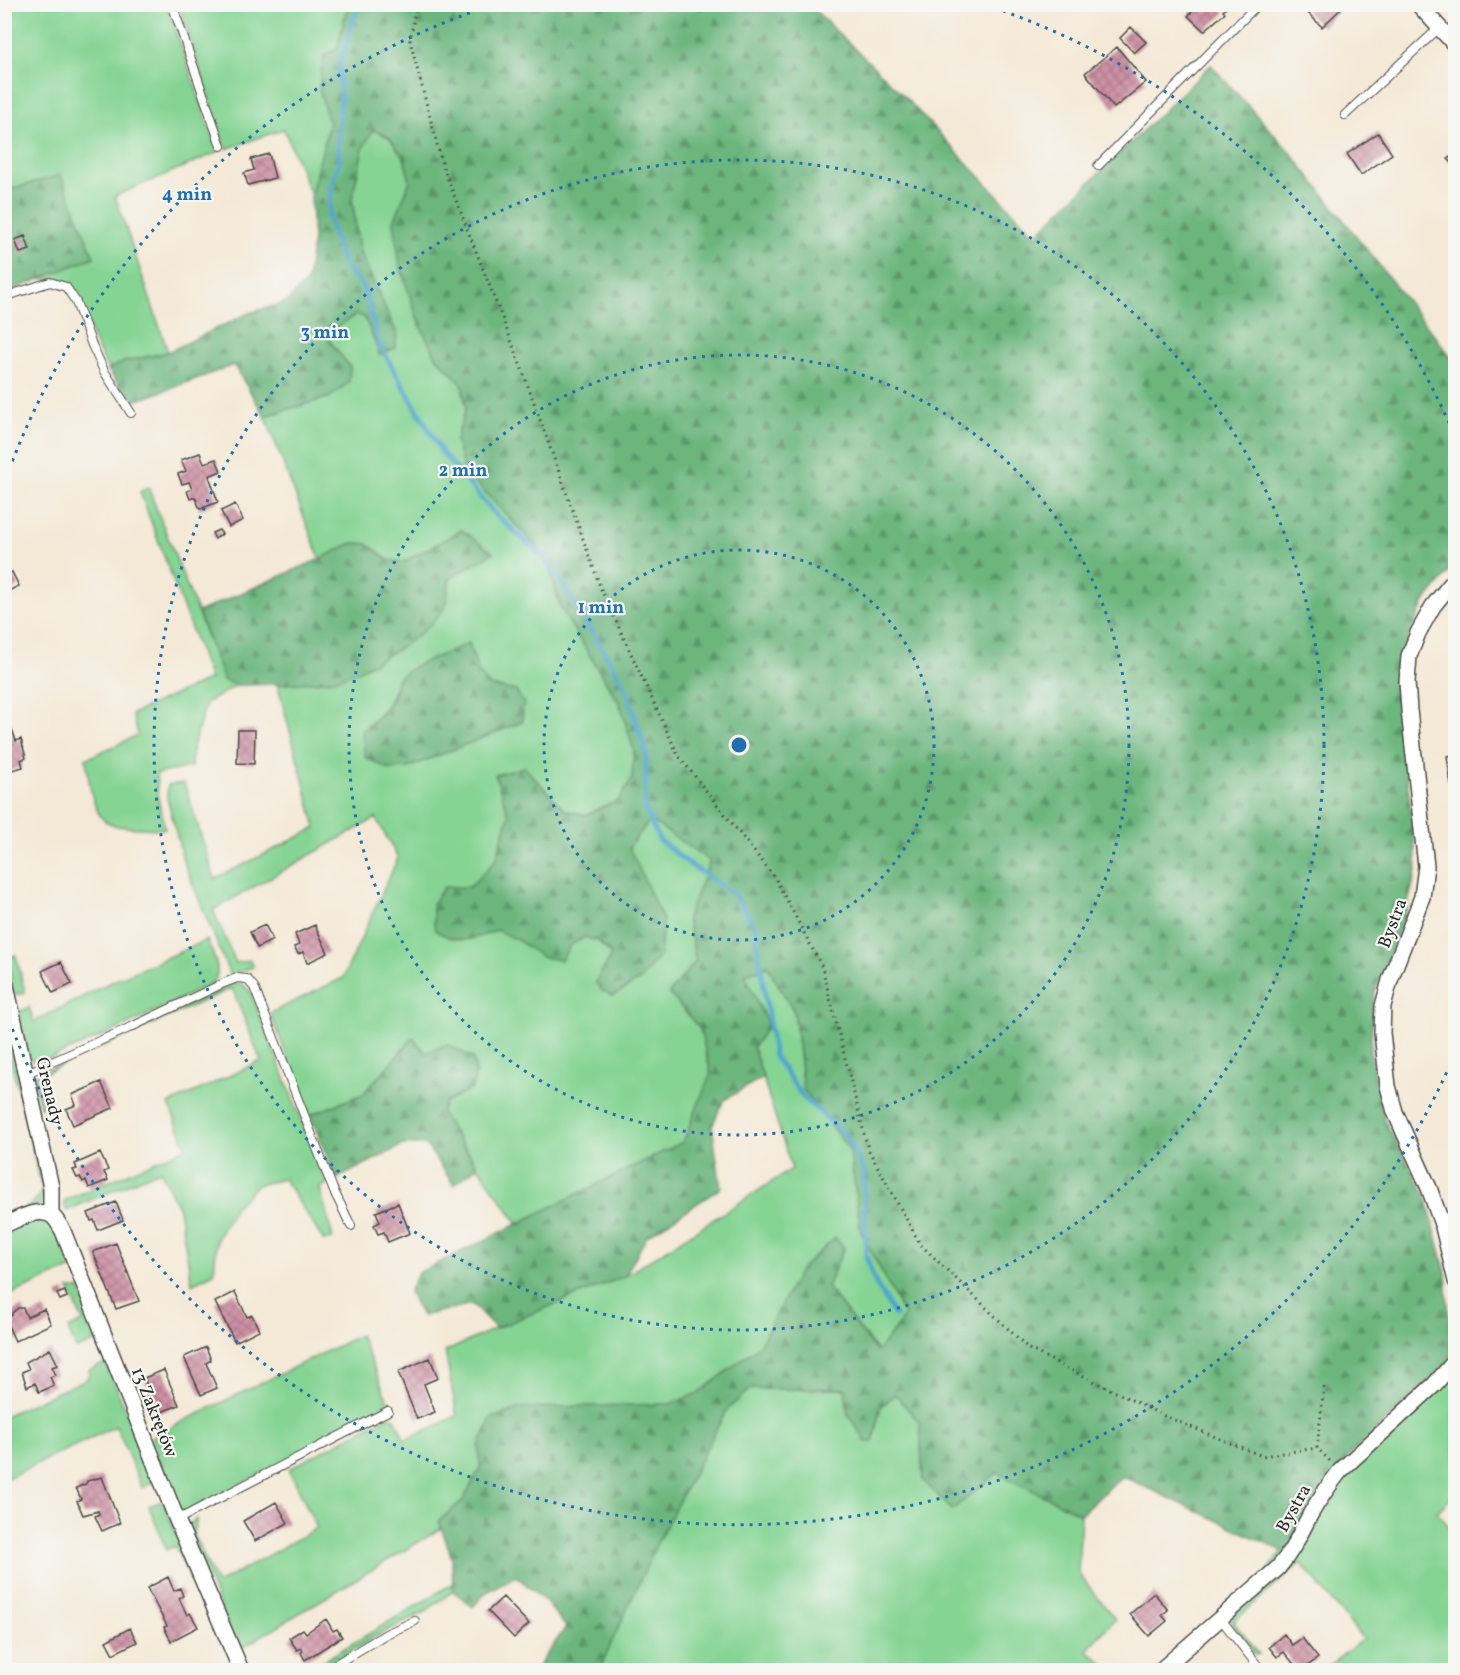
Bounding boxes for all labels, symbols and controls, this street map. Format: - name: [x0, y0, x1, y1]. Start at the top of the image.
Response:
- text: 4 min: [162, 183, 212, 208]
- text: 3 min: [301, 321, 349, 346]
- text: 2 min: [439, 459, 487, 484]
- text: 1 min: [578, 596, 624, 621]
- centre of rings: [729, 735, 749, 755]
- street label: Bystra: [1373, 895, 1414, 952]
- street label: Grenady: [29, 1055, 69, 1128]
- street label: 13 Zakrętów: [124, 1364, 183, 1462]
- street label: Bystra: [1271, 1480, 1318, 1537]

